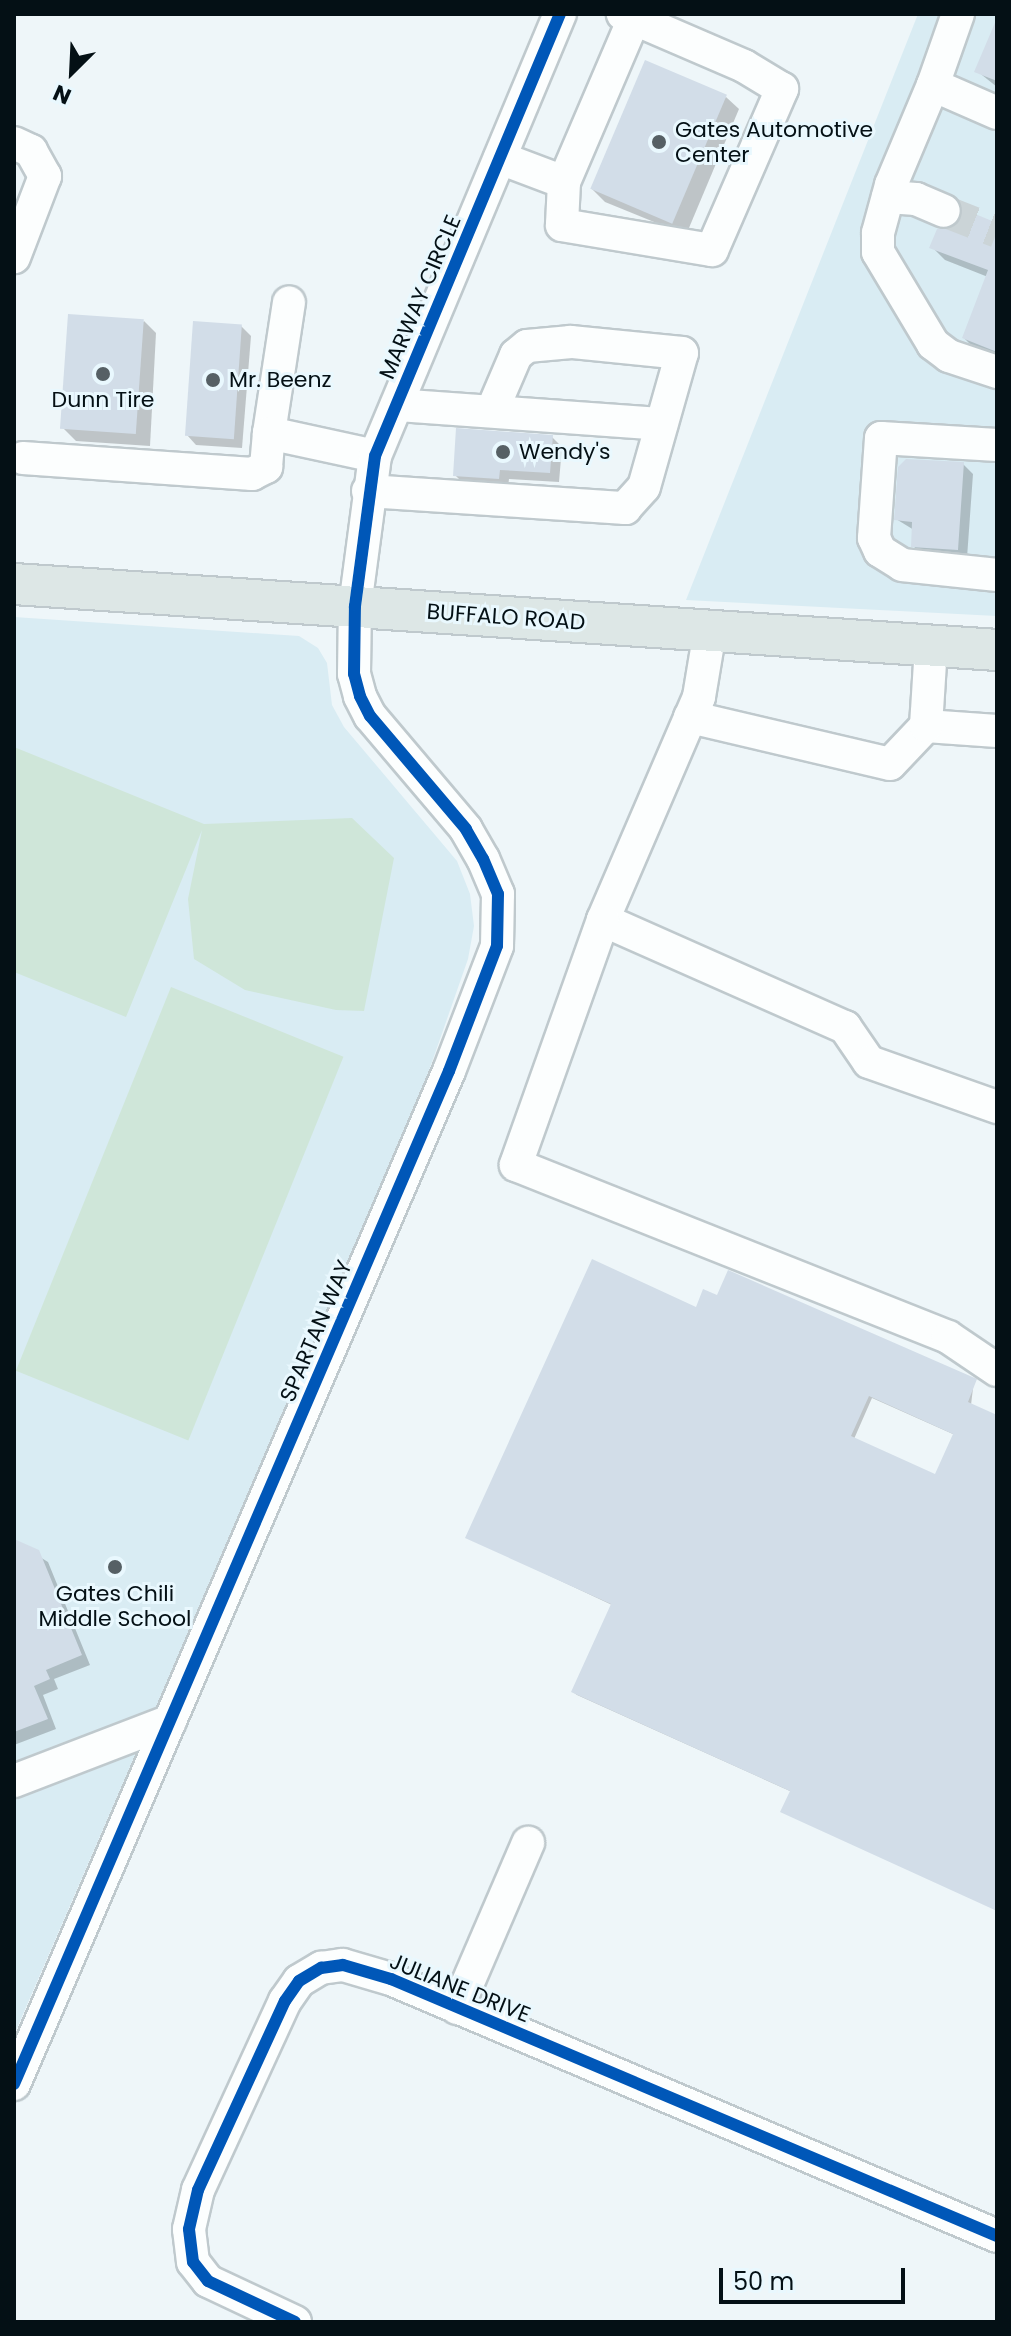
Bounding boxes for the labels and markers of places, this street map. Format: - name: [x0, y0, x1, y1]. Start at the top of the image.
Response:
- place label: Gates Automotive Center: [675, 116, 873, 168]
- marker: Gates Automotive Center: [650, 133, 668, 151]
- marker: Dunn Tire: [94, 365, 112, 383]
- place label: Mr. Beenz: [229, 367, 331, 393]
- marker: Mr. Beenz: [204, 371, 222, 389]
- place label: Dunn Tire: [52, 387, 154, 413]
- place label: Wendy's: [519, 439, 610, 465]
- marker: Wendy's: [494, 443, 512, 461]
- marker: Gates Chili Middle School: [106, 1558, 124, 1576]
- place label: Gates Chili Middle School: [39, 1580, 191, 1632]

